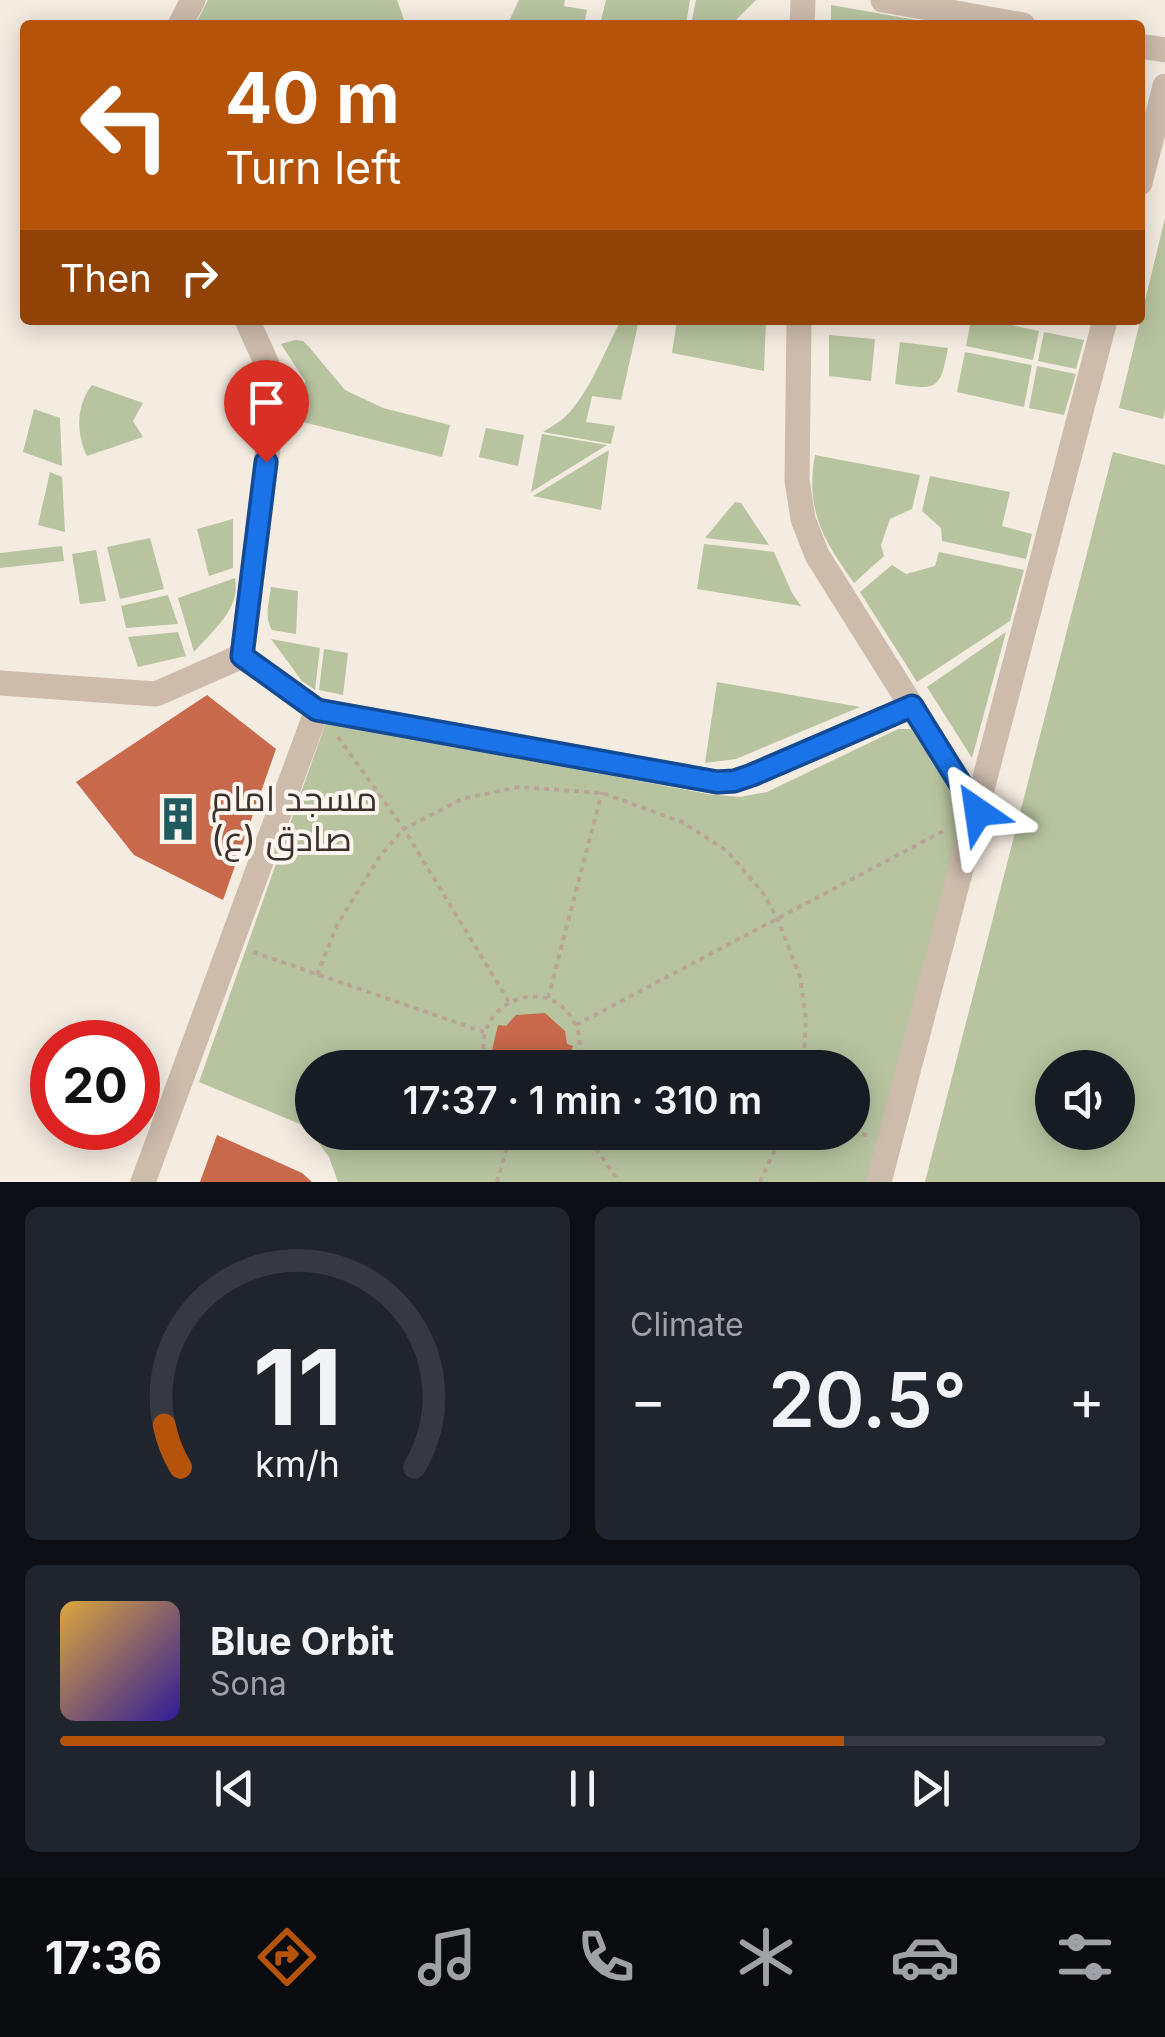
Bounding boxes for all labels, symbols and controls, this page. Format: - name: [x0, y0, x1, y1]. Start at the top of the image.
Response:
- text: 40 m: [225, 55, 400, 140]
- icon: left: [60, 60, 190, 190]
- text: Turn left: [225, 140, 401, 195]
- icon: right: [172, 250, 227, 305]
- text: Then: [60, 255, 152, 301]
- pin: [224, 360, 309, 463]
- icon: arrive: [239, 375, 294, 430]
- position arrow: [926, 760, 1030, 864]
- place label: مسجد امام صادق (ع): [211, 777, 377, 862]
- building icon: مسجد امام صادق (ع): [154, 795, 202, 843]
- speed limit sign: 20: [30, 1020, 160, 1150]
- map controls: [1035, 1050, 1135, 1150]
- button: sound: [1035, 1050, 1135, 1150]
- text: 17:37 · 1 min · 310 m: [403, 1077, 762, 1123]
- text: Climate: [630, 1305, 744, 1344]
- text: 11: [253, 1324, 342, 1450]
- text: 20.5°: [768, 1354, 967, 1445]
- text: −: [630, 1367, 666, 1433]
- text: +: [1069, 1367, 1105, 1433]
- text: km/h: [255, 1442, 340, 1486]
- text: Blue Orbit: [210, 1618, 394, 1664]
- text: Sona: [210, 1664, 287, 1703]
- icon: previous: [207, 1761, 262, 1816]
- icon: pause: [555, 1761, 610, 1816]
- icon: next: [903, 1761, 958, 1816]
- icon: directions: [252, 1922, 322, 1992]
- icon: music: [412, 1922, 482, 1992]
- icon: phone: [571, 1922, 641, 1992]
- icon: climate: [731, 1922, 801, 1992]
- icon: car: [890, 1922, 960, 1992]
- icon: filters: [1050, 1922, 1120, 1992]
- text: 17:36: [45, 1930, 162, 1985]

